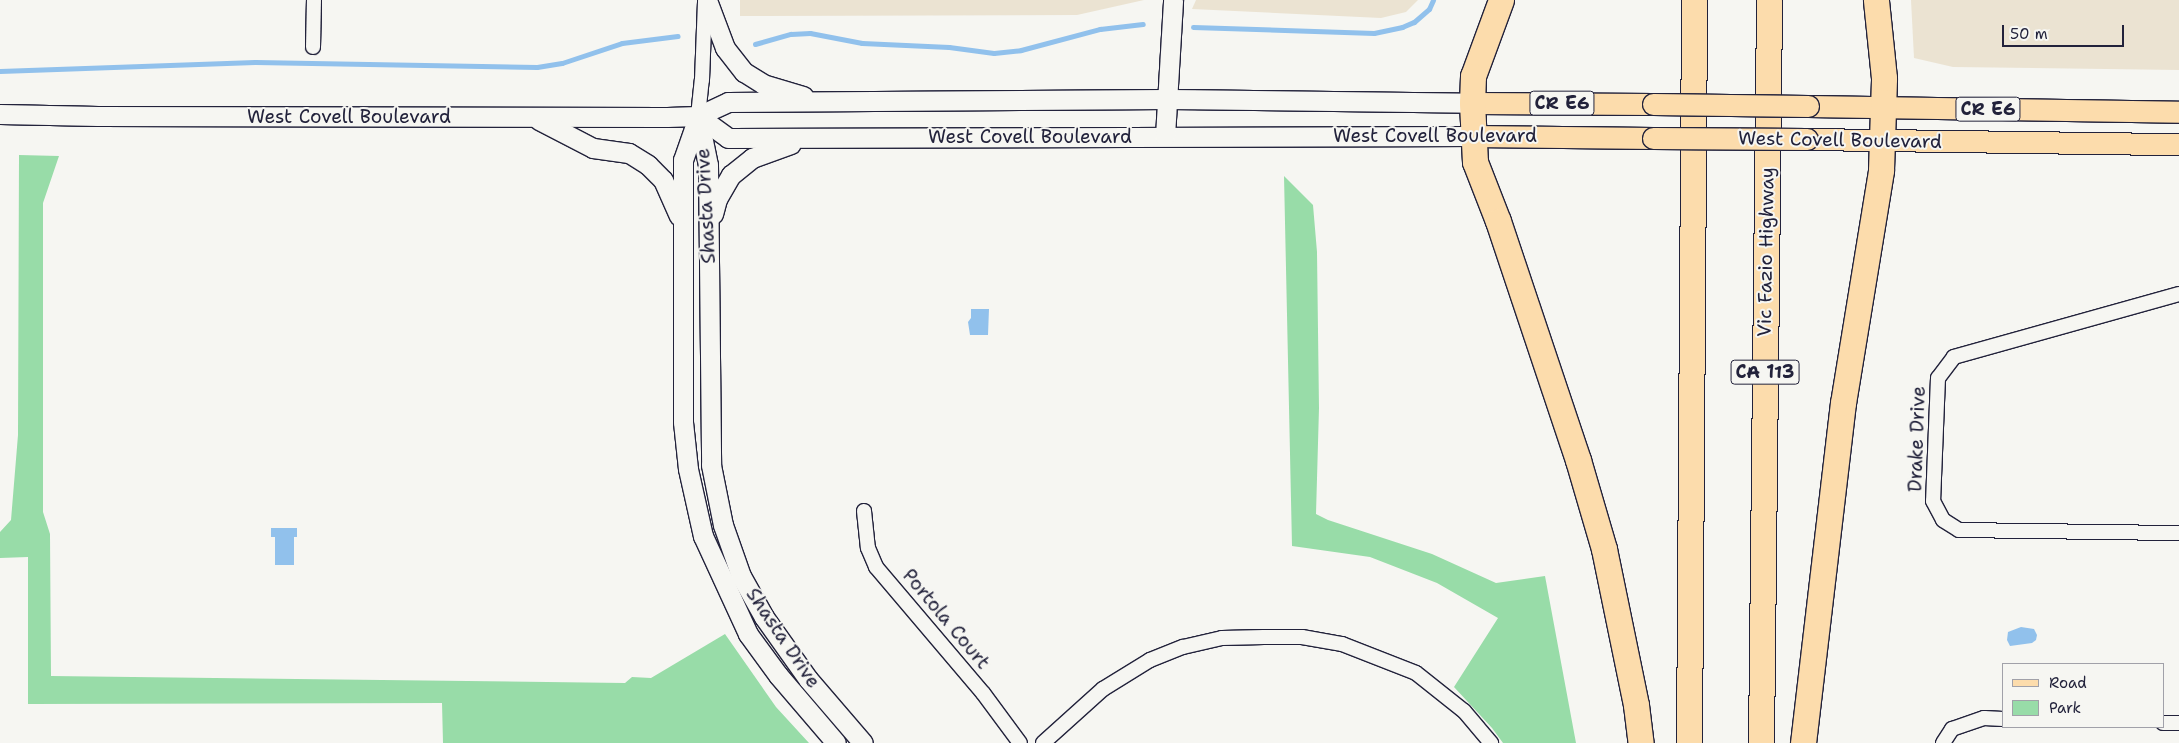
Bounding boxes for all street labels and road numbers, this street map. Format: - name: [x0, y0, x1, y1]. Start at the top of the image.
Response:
- road number: CR E6: [1528, 88, 1596, 119]
- road number: CR E6: [1954, 94, 2022, 125]
- street label: West Covell Boulevard: [247, 106, 451, 128]
- street label: West Covell Boulevard: [1333, 125, 1537, 147]
- street label: West Covell Boulevard: [928, 126, 1132, 148]
- street label: West Covell Boulevard: [1738, 127, 1942, 153]
- street label: Shasta Drive: [692, 148, 720, 264]
- street label: Vic Fazio Highway: [1753, 167, 1779, 337]
- road number: CA 113: [1730, 357, 1800, 388]
- street label: Drake Drive: [1904, 386, 1930, 492]
- street label: Portola Court: [898, 564, 994, 674]
- street label: Shasta Drive: [741, 584, 825, 692]

